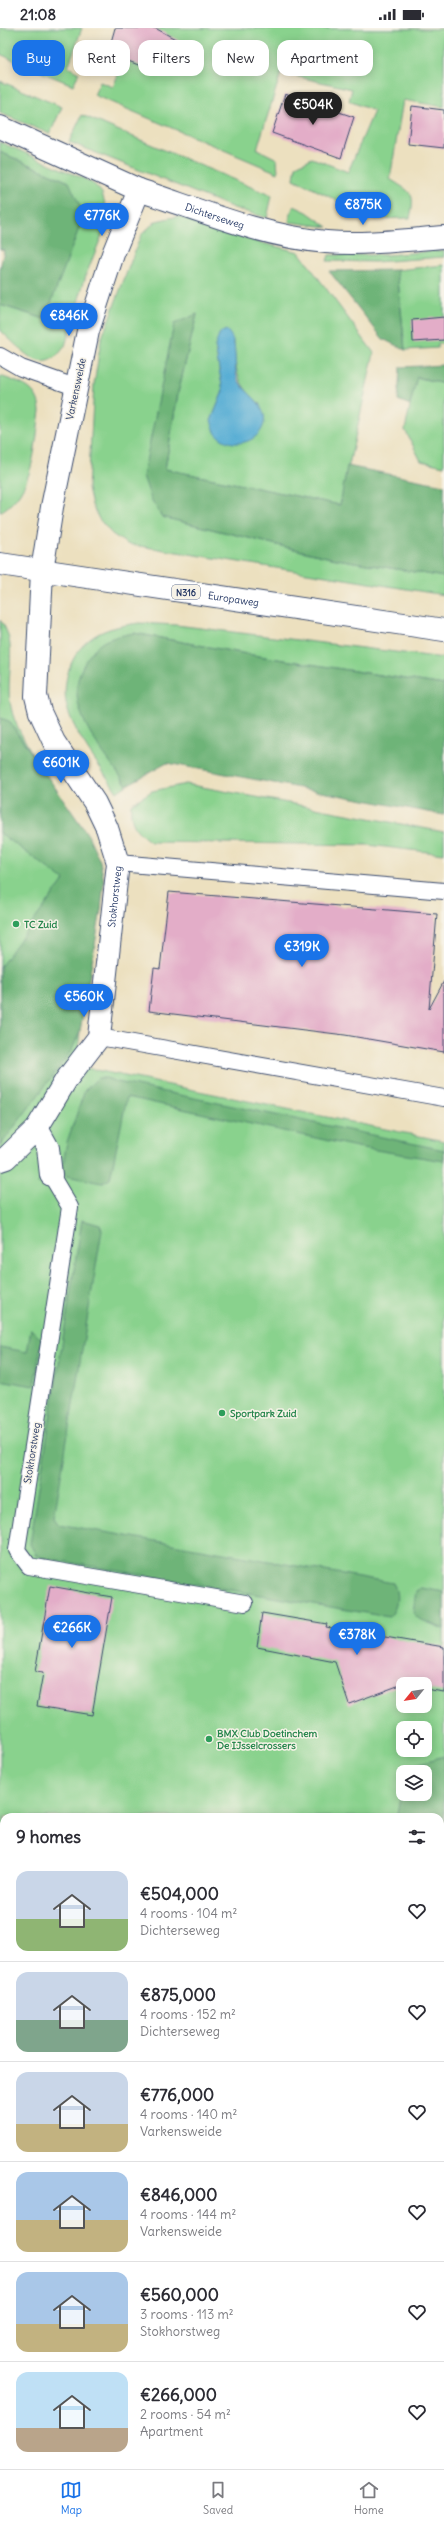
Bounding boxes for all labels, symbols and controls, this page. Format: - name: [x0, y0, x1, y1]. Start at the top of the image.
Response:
- text: 21:08: [20, 5, 56, 24]
- chip: Buy: [12, 40, 65, 76]
- chip: Rent: [73, 40, 130, 76]
- chip: Filters: [138, 40, 204, 76]
- chip: New: [212, 40, 269, 76]
- chip: Apartment: [277, 40, 373, 76]
- pin: €504K: [285, 92, 341, 126]
- text: €504K: [293, 96, 333, 113]
- pin: €875K: [335, 192, 391, 226]
- text: €875K: [344, 196, 382, 213]
- street label: Dichterseweg: [183, 200, 246, 231]
- pin: €776K: [74, 203, 130, 237]
- text: €776K: [84, 207, 120, 224]
- pin: €846K: [41, 303, 97, 337]
- text: €846K: [50, 307, 88, 324]
- street label: Varkensweide: [63, 357, 89, 421]
- road number: N316: [172, 585, 200, 599]
- street label: Europaweg: [207, 588, 260, 609]
- pin: €601K: [33, 750, 89, 784]
- text: €601K: [42, 754, 80, 771]
- street label: Stokhorstweg: [105, 865, 124, 928]
- place label: TC Zuid: [24, 918, 57, 931]
- marker: TC Zuid: [11, 919, 21, 929]
- pin: €319K: [274, 934, 330, 968]
- text: €319K: [284, 938, 320, 955]
- pin: €560K: [56, 984, 112, 1018]
- text: €560K: [64, 988, 104, 1005]
- place label: Sportpark Zuid: [230, 1407, 297, 1420]
- marker: Sportpark Zuid: [217, 1408, 227, 1418]
- street label: Stokhorstweg: [21, 1422, 43, 1484]
- pin: €266K: [44, 1615, 100, 1649]
- text: €266K: [53, 1619, 91, 1636]
- pin: €378K: [329, 1622, 385, 1656]
- text: €378K: [338, 1626, 376, 1643]
- north arrow: [396, 1677, 432, 1713]
- map controls: [396, 1677, 432, 1801]
- button: locate: [396, 1721, 432, 1757]
- place label: BMX Club Doetinchem De IJsselcrossers: [217, 1727, 318, 1752]
- marker: BMX Club Doetinchem De IJsselcrossers: [204, 1734, 214, 1744]
- button: layers: [396, 1765, 432, 1801]
- text: 9 homes: [16, 1826, 81, 1848]
- icon: filters: [406, 1826, 428, 1848]
- text: €504,000: [140, 1883, 219, 1905]
- icon: home: [48, 1887, 96, 1935]
- icon: heart: [406, 1900, 428, 1922]
- text: 4 rooms · 104 m²: [140, 1905, 237, 1922]
- text: Dichterseweg: [140, 1922, 220, 1939]
- text: €875,000: [140, 1984, 216, 2006]
- icon: home: [48, 1988, 96, 2036]
- icon: heart: [406, 2001, 428, 2023]
- text: 4 rooms · 152 m²: [140, 2006, 236, 2023]
- text: Dichterseweg: [140, 2023, 220, 2040]
- text: €776,000: [140, 2084, 214, 2106]
- icon: home: [48, 2088, 96, 2136]
- icon: heart: [406, 2101, 428, 2123]
- text: 4 rooms · 140 m²: [140, 2106, 237, 2123]
- text: Varkensweide: [140, 2123, 222, 2140]
- text: €846,000: [140, 2184, 218, 2206]
- icon: home: [48, 2188, 96, 2236]
- icon: heart: [406, 2201, 428, 2223]
- text: 4 rooms · 144 m²: [140, 2206, 236, 2223]
- text: Varkensweide: [140, 2223, 222, 2240]
- text: €560,000: [140, 2284, 219, 2306]
- icon: home: [48, 2288, 96, 2336]
- icon: heart: [406, 2301, 428, 2323]
- text: 3 rooms · 113 m²: [140, 2306, 234, 2323]
- text: Stokhorstweg: [140, 2323, 220, 2340]
- text: €266,000: [140, 2384, 217, 2406]
- icon: home: [48, 2388, 96, 2436]
- icon: heart: [406, 2401, 428, 2423]
- text: 2 rooms · 54 m²: [140, 2406, 231, 2423]
- text: Apartment: [140, 2423, 203, 2440]
- tab: Map: [60, 2479, 82, 2517]
- tab: Saved: [203, 2479, 233, 2517]
- tab: Home: [354, 2479, 384, 2517]

